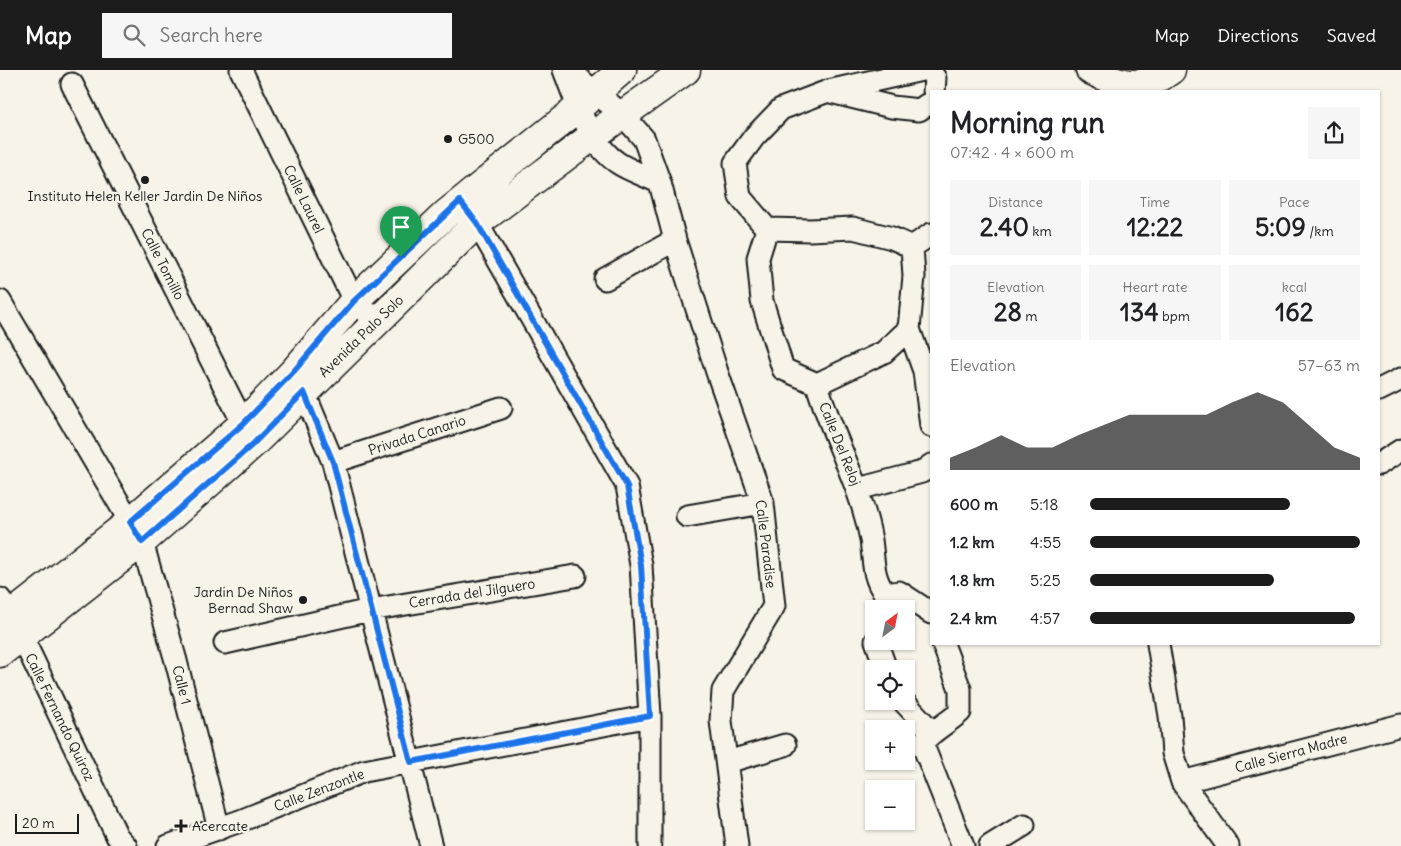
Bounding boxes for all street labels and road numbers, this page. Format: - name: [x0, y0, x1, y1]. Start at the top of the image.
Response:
- street label: Calle Laurel: [280, 162, 328, 236]
- street label: Calle Tomillo: [137, 225, 189, 303]
- street label: Avenida Palo Solo: [315, 291, 407, 381]
- street label: Calle Del Reloj: [815, 400, 865, 488]
- street label: Privada Canario: [366, 411, 468, 459]
- street label: Calle Paradise: [752, 499, 780, 589]
- street label: Cerrada del Jilguero: [407, 574, 537, 612]
- street label: Calle Fernando Quiroz: [21, 650, 99, 784]
- street label: Calle 1: [168, 664, 196, 706]
- street label: Calle Sierra Madre: [1233, 729, 1349, 777]
- street label: Calle Zenzontle: [271, 765, 367, 815]

